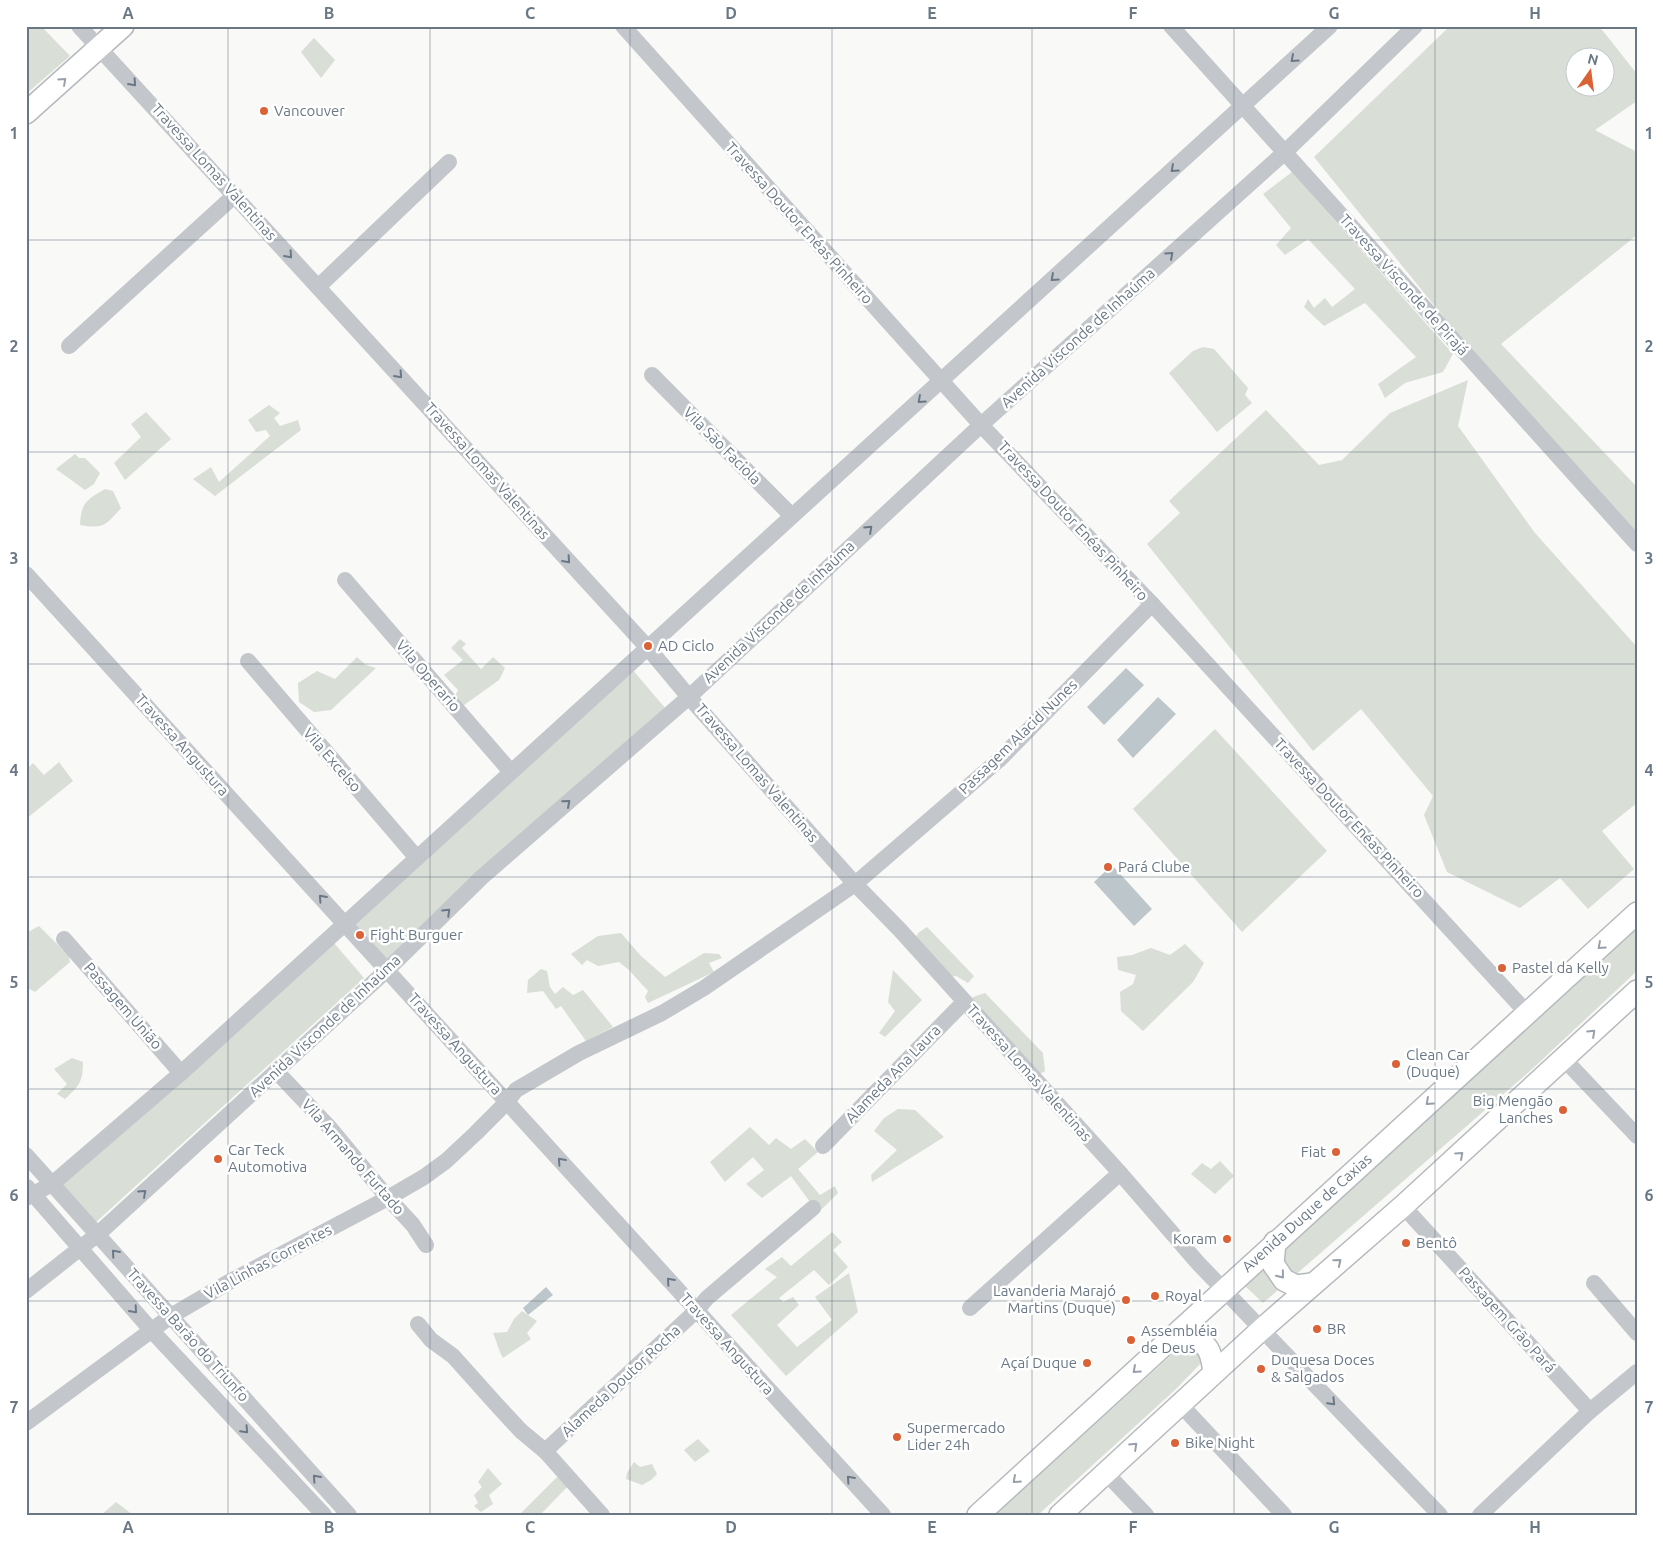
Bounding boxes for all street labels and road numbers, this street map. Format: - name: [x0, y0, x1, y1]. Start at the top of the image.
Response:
- street label: Travessa Lomas Valentinas: [148, 100, 280, 244]
- street label: Travessa Doutor Enéas Pinheiro: [722, 138, 877, 307]
- street label: Travessa Visconde de Pirajá: [1337, 211, 1472, 359]
- street label: Avenida Visconde de Inhaúma: [997, 264, 1158, 411]
- street label: Travessa Lomas Valentinas: [421, 399, 553, 543]
- street label: Vila São Faciola: [680, 403, 765, 488]
- street label: Travessa Doutor Enéas Pinheiro: [995, 437, 1152, 604]
- street label: Avenida Visconde de Inhaúma: [700, 537, 858, 686]
- street label: Vila Operario: [393, 637, 464, 715]
- street label: Passagem Alacid Nunes: [955, 676, 1080, 797]
- street label: Travessa Angustura: [132, 690, 232, 799]
- street label: Travessa Lomas Valentinas: [693, 700, 822, 845]
- street label: Vila Excelso: [300, 724, 365, 795]
- street label: Travessa Doutor Enéas Pinheiro: [1271, 734, 1428, 901]
- street label: Avenida Visconde de Inhaúma: [246, 951, 404, 1100]
- street label: Passagem União: [81, 959, 166, 1053]
- street label: Travessa Angustura: [405, 989, 505, 1098]
- street label: Travessa Lomas Valentinas: [963, 1001, 1095, 1145]
- street label: Alameda Ana Laura: [842, 1021, 944, 1126]
- street label: Vila Armando Furtado: [299, 1095, 408, 1218]
- street label: Avenida Duque de Caxias: [1238, 1150, 1375, 1275]
- street label: Vila Linhas Correntes: [201, 1221, 334, 1302]
- street label: Passagem Grão Pará: [1456, 1263, 1559, 1376]
- street label: Travessa Barão do Triunfo: [124, 1265, 253, 1405]
- street label: Travessa Angustura: [677, 1289, 777, 1398]
- street label: Alameda Doutor Rocha: [558, 1321, 683, 1440]

